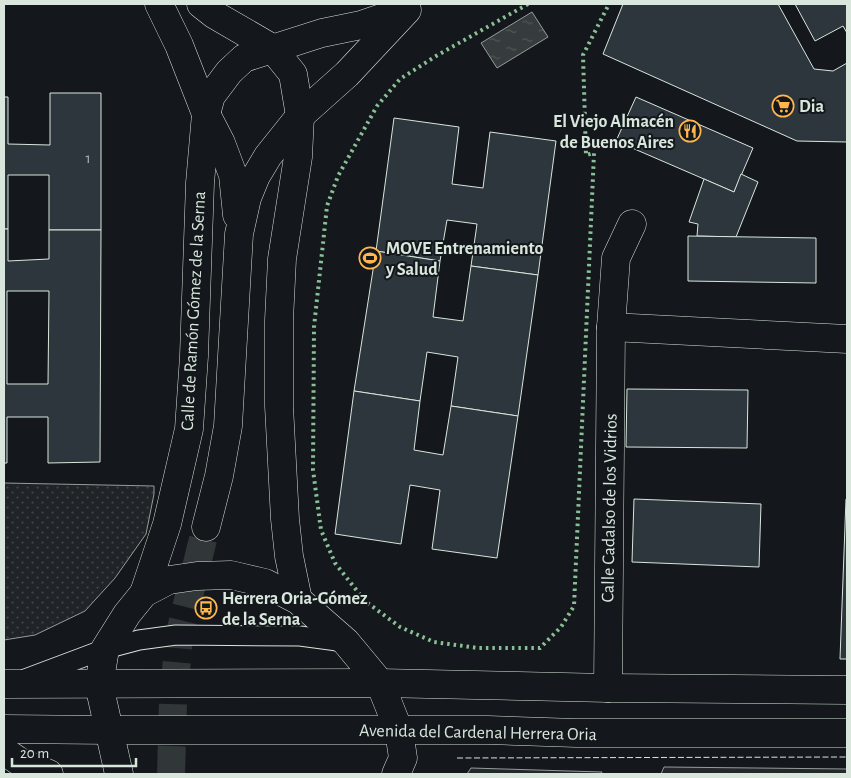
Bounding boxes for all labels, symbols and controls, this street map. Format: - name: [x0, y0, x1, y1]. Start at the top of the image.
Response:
- supermarket icon: Dia: [771, 94, 795, 118]
- place label: Dia: [799, 98, 824, 116]
- place label: El Viejo Almacén de Buenos Aires: [553, 113, 674, 152]
- restaurant icon: El Viejo Almacén de Buenos Aires: [678, 119, 702, 143]
- house number: 1: [85, 151, 91, 166]
- street label: Calle de Ramón Gómez de la Serna: [179, 191, 209, 431]
- place label: MOVE Entrenamiento y Salud: [385, 240, 543, 279]
- sports icon: MOVE Entrenamiento y Salud: [358, 246, 382, 270]
- street label: Calle Cadalso de los Vidrios: [599, 413, 621, 603]
- place label: Herrera Oria-Gómez de la Serna: [222, 590, 368, 629]
- bus stop icon: Herrera Oria-Gómez de la Serna: [194, 596, 218, 620]
- street label: Avenida del Cardenal Herrera Oria: [359, 722, 597, 744]
- scale bar: [12, 736, 136, 768]
- text: 20 m: [20, 746, 49, 761]

